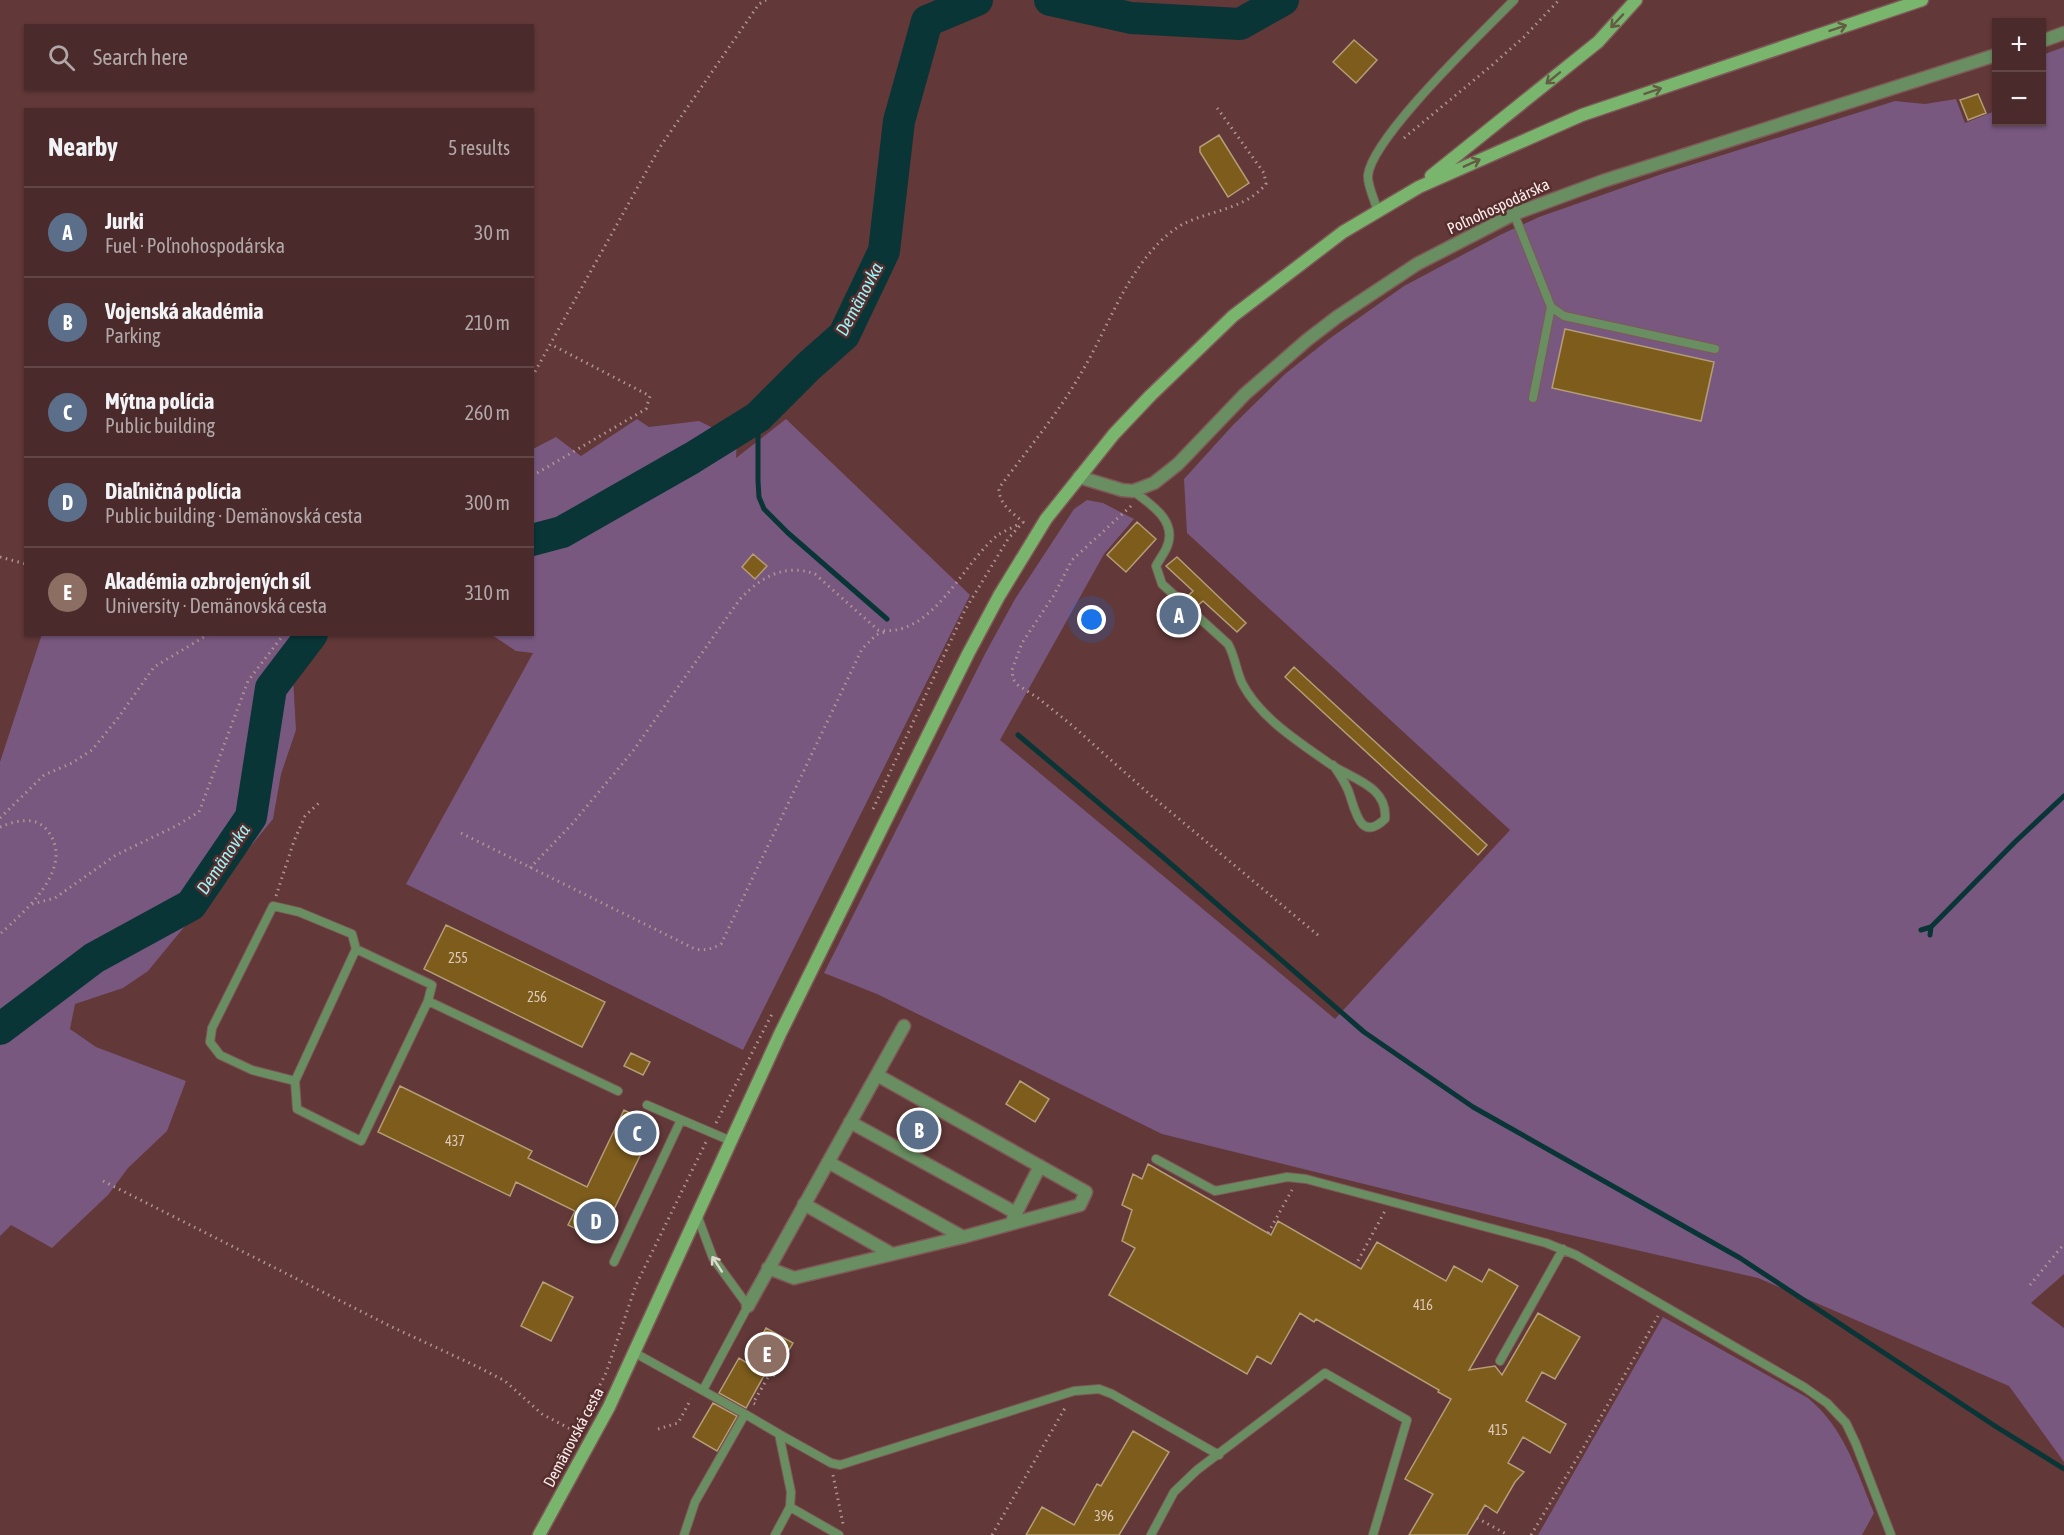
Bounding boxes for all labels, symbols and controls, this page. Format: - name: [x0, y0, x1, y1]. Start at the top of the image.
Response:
- one-way arrow: [1611, 13, 1625, 28]
- map controls: [1992, 18, 2046, 126]
- button: +: [1992, 18, 2046, 72]
- one-way arrow: [1828, 22, 1847, 33]
- search box: [24, 24, 534, 90]
- icon: search: [45, 41, 78, 74]
- text: Search here: [93, 44, 188, 70]
- one-way arrow: [1545, 72, 1561, 85]
- button: −: [1992, 72, 2046, 126]
- one-way arrow: [1643, 85, 1662, 96]
- text: Nearby: [48, 132, 118, 162]
- text: 5 results: [448, 136, 510, 159]
- one-way arrow: [1463, 157, 1481, 168]
- street label: Poľnohospodárska: [1444, 174, 1552, 238]
- text: Jurki: [105, 208, 144, 234]
- text: A: [63, 221, 72, 244]
- text: 30 m: [474, 221, 510, 244]
- text: Fuel · Poľnohospodárska: [105, 234, 285, 257]
- water label: Demänovka: [831, 258, 887, 339]
- text: Vojenská akadémia: [105, 298, 264, 324]
- text: B: [63, 311, 72, 334]
- text: 210 m: [465, 311, 510, 334]
- text: Parking: [105, 324, 161, 347]
- text: Mýtna polícia: [105, 388, 214, 414]
- text: C: [63, 401, 72, 424]
- text: 260 m: [465, 401, 510, 424]
- text: Public building: [105, 414, 215, 437]
- text: Diaľničná polícia: [105, 478, 241, 504]
- text: D: [62, 491, 73, 514]
- text: 300 m: [465, 491, 510, 514]
- text: Public building · Demänovská cesta: [105, 504, 363, 527]
- text: Akadémia ozbrojených síl: [105, 568, 311, 594]
- text: E: [63, 581, 72, 604]
- text: 310 m: [465, 581, 510, 604]
- pin: A: [1160, 592, 1198, 638]
- text: University · Demänovská cesta: [105, 594, 327, 617]
- your location: [1077, 605, 1106, 634]
- water label: Demänovka: [192, 819, 254, 898]
- house number: 255: [448, 950, 468, 966]
- house number: 256: [527, 989, 547, 1005]
- pin: B: [900, 1108, 938, 1152]
- pin: C: [618, 1110, 656, 1156]
- house number: 437: [445, 1133, 465, 1149]
- pin: D: [576, 1198, 616, 1244]
- one-way arrow: [711, 1255, 724, 1272]
- house number: 416: [1413, 1297, 1433, 1313]
- pin: E: [748, 1332, 786, 1376]
- street label: Demänovská cesta: [539, 1384, 607, 1490]
- house number: 415: [1488, 1422, 1508, 1438]
- house number: 396: [1094, 1508, 1114, 1524]

